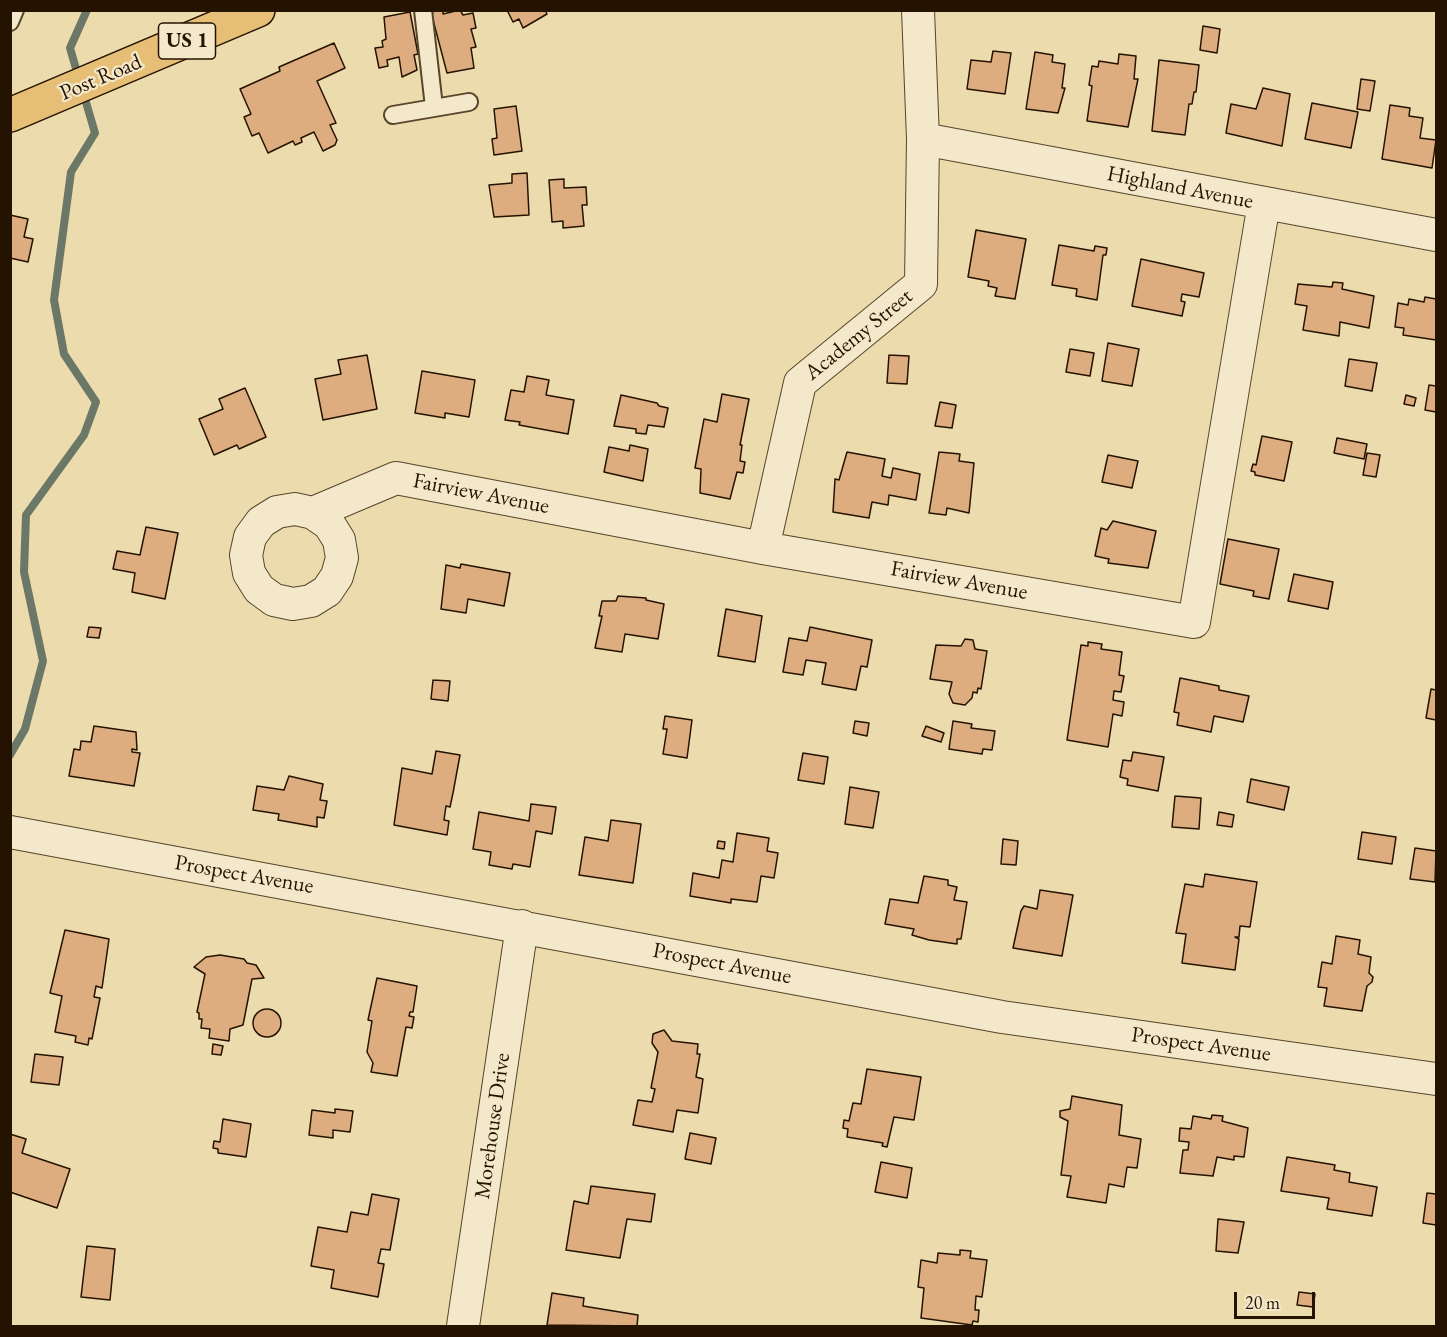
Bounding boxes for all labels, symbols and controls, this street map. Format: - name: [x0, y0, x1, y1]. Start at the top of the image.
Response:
- road number: US 1: [158, 23, 216, 59]
- street label: Post Road: [56, 49, 146, 107]
- street label: Highland Avenue: [1105, 161, 1255, 215]
- street label: Academy Street: [800, 284, 918, 386]
- street label: Fairview Avenue: [411, 468, 551, 520]
- street label: Fairview Avenue: [889, 556, 1029, 606]
- street label: Prospect Avenue: [172, 850, 316, 900]
- street label: Prospect Avenue: [650, 938, 794, 990]
- street label: Prospect Avenue: [1130, 1022, 1272, 1068]
- street label: Morehouse Drive: [470, 1051, 516, 1201]
- scale bar: [1237, 1280, 1318, 1318]
- text: 20 m: [1245, 1291, 1280, 1314]

